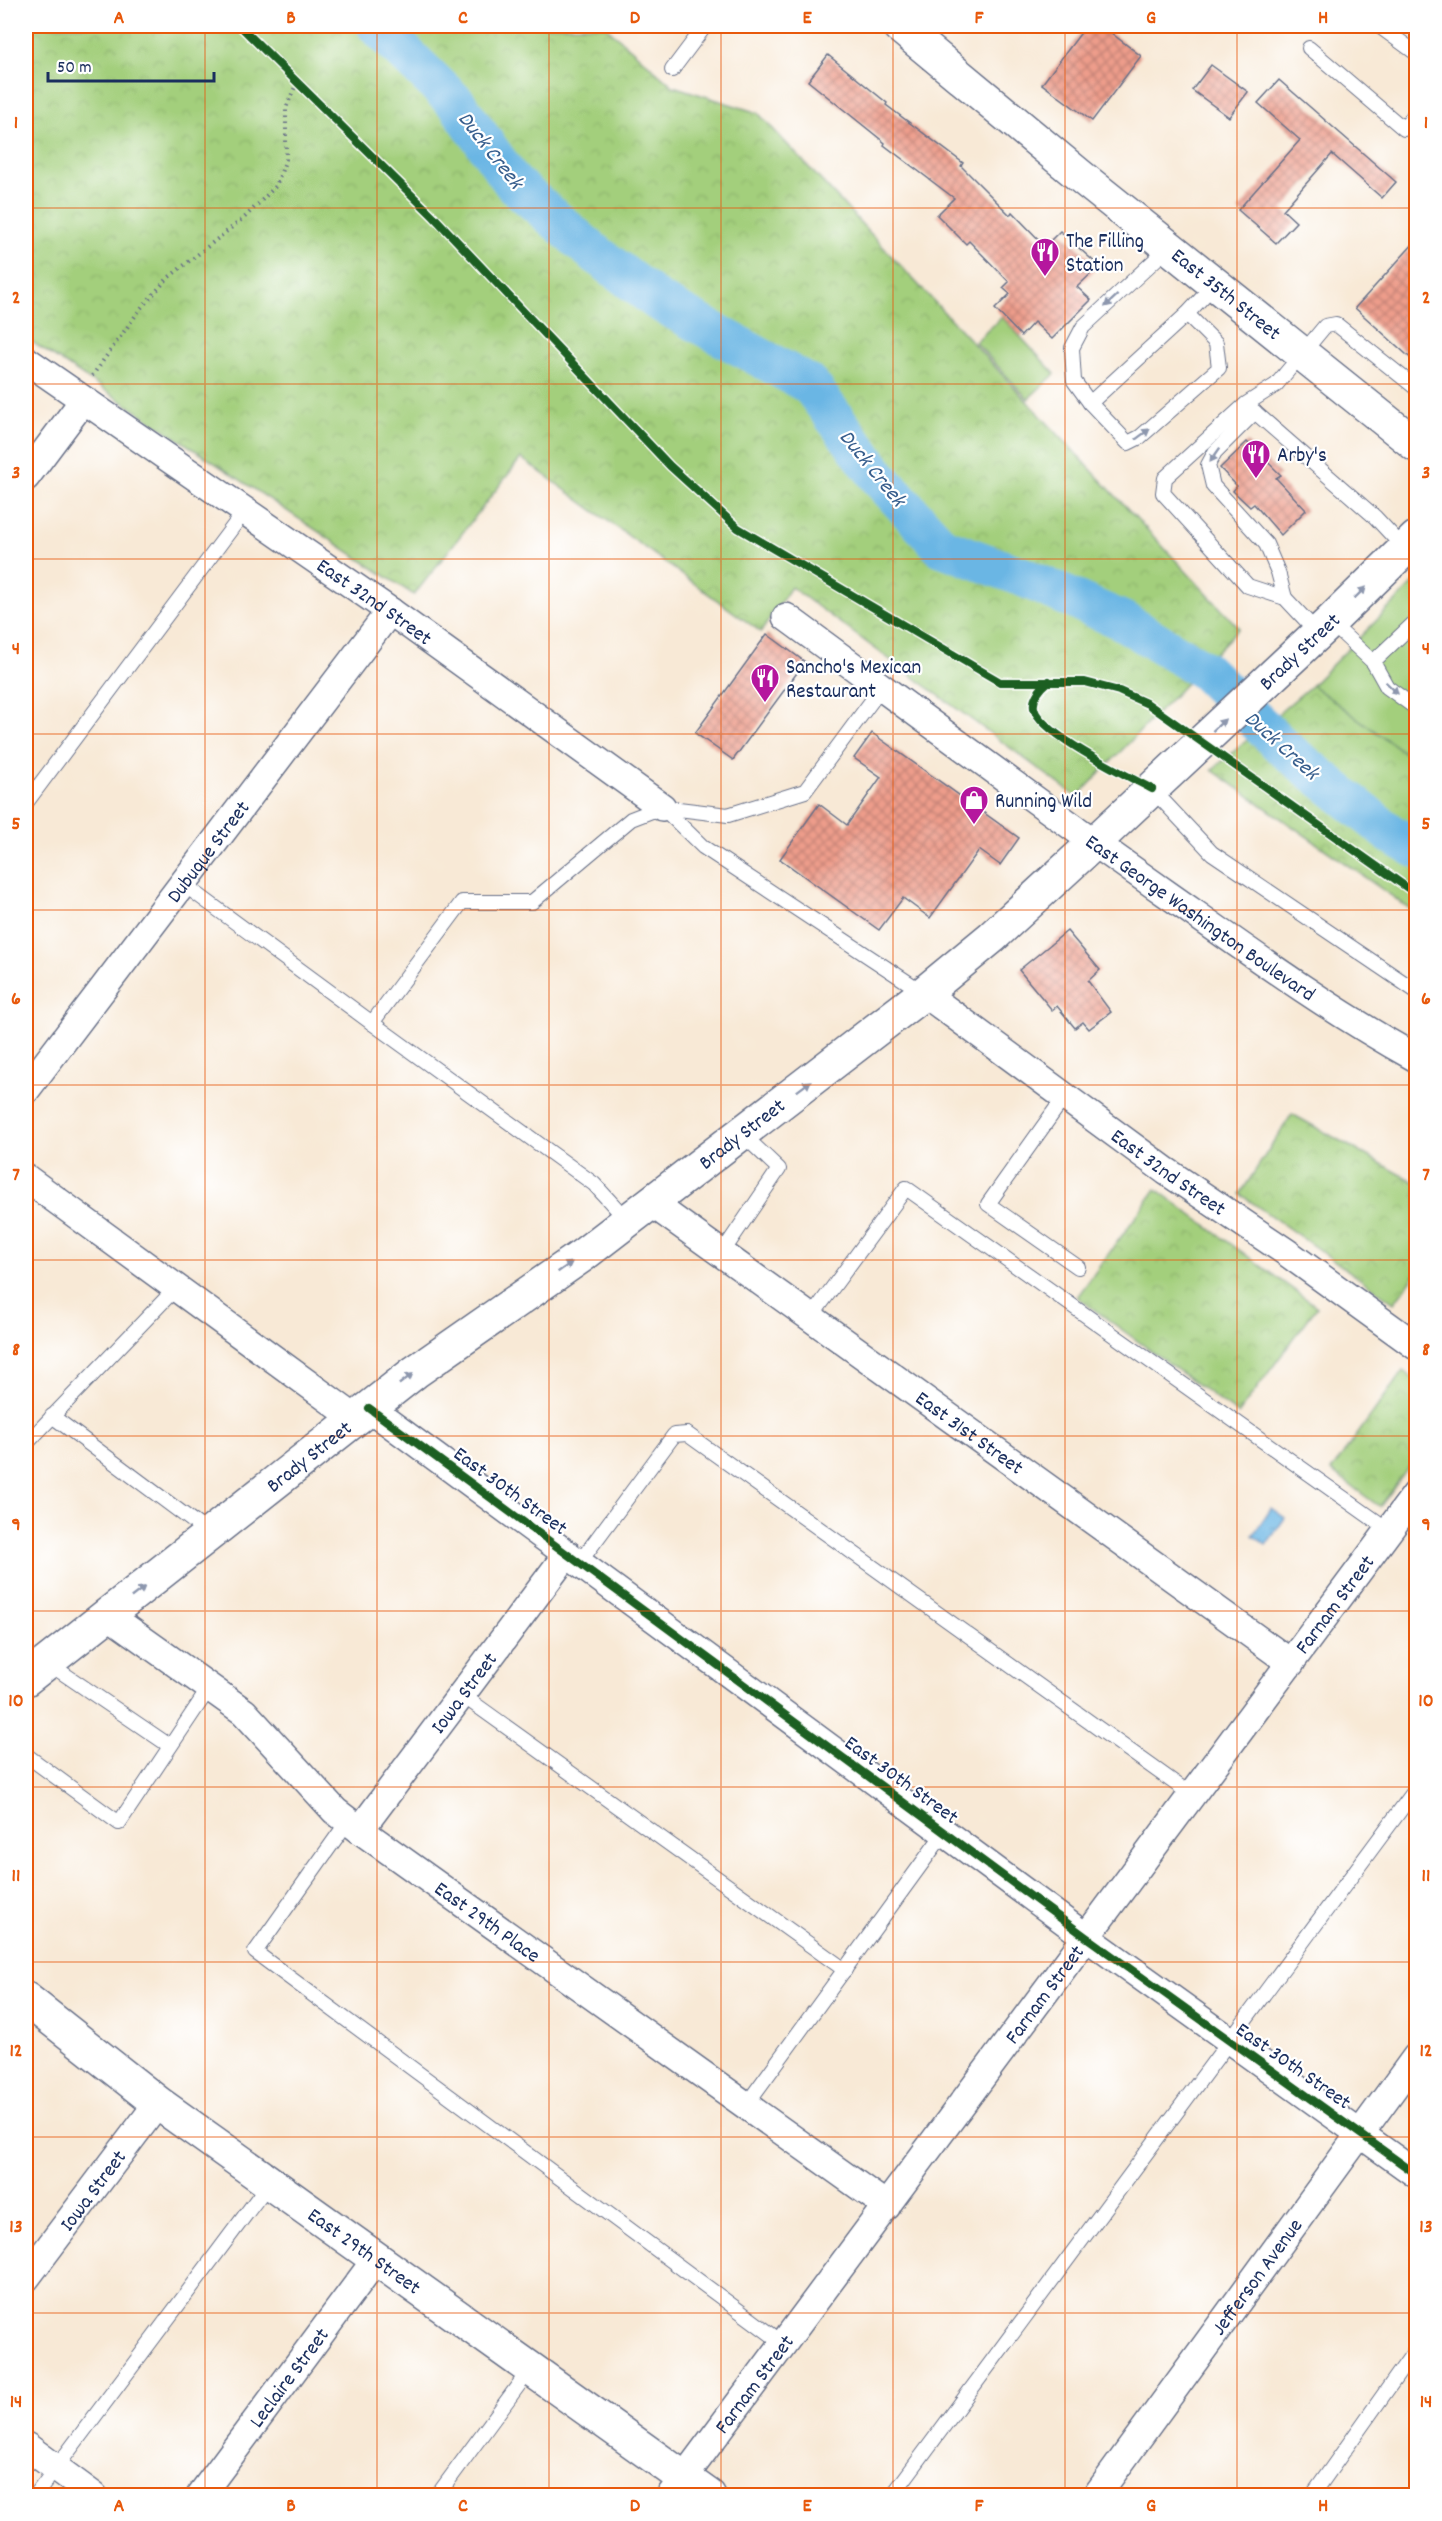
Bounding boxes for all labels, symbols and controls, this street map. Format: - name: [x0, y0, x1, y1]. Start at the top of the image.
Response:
- text: A: [114, 5, 125, 33]
- text: B: [286, 5, 296, 33]
- text: C: [458, 5, 468, 33]
- text: D: [630, 5, 641, 33]
- text: E: [802, 5, 812, 33]
- text: F: [975, 5, 985, 33]
- text: G: [1146, 5, 1156, 33]
- text: H: [1318, 5, 1328, 33]
- scale bar: [48, 45, 214, 83]
- text: 50 m: [57, 56, 92, 81]
- water label: Duck Creek: [449, 106, 531, 198]
- text: 1: [14, 110, 18, 138]
- text: 1: [1424, 110, 1428, 138]
- place label: The Filling Station: [1066, 228, 1144, 282]
- restaurant icon: The Filling Station: [1029, 236, 1061, 278]
- street label: East 35th Street: [1163, 242, 1286, 349]
- text: 2: [12, 285, 20, 313]
- text: 2: [1422, 285, 1430, 313]
- one-way arrow: [1103, 294, 1118, 308]
- water label: Duck Creek: [831, 424, 913, 516]
- one-way arrow: [1135, 428, 1151, 440]
- restaurant icon: Arby's: [1240, 438, 1272, 480]
- place label: Arby's: [1277, 442, 1327, 472]
- one-way arrow: [1209, 446, 1221, 462]
- text: 3: [12, 460, 20, 488]
- text: 3: [1422, 460, 1430, 488]
- street label: East 32nd Street: [309, 553, 437, 655]
- one-way arrow: [1353, 586, 1367, 600]
- street label: Brady Street: [1254, 607, 1349, 699]
- text: 4: [12, 636, 20, 664]
- text: 4: [1422, 636, 1430, 664]
- place label: Sancho's Mexican Restaurant: [786, 654, 921, 708]
- restaurant icon: Sancho's Mexican Restaurant: [749, 662, 781, 704]
- one-way arrow: [1384, 681, 1398, 695]
- water label: Duck Creek: [1236, 705, 1326, 790]
- one-way arrow: [1211, 718, 1226, 732]
- shop icon: Running Wild: [958, 784, 990, 826]
- place label: Running Wild: [995, 788, 1092, 818]
- street label: Dubuque Street: [161, 795, 259, 910]
- text: 5: [11, 811, 21, 839]
- text: 5: [1421, 811, 1431, 839]
- street label: East George Washington Boulevard: [1078, 829, 1320, 1011]
- text: 6: [11, 986, 21, 1014]
- text: 6: [1421, 986, 1431, 1014]
- one-way arrow: [797, 1080, 812, 1092]
- street label: Brady Street: [694, 1093, 793, 1179]
- street label: East 32nd Street: [1103, 1123, 1231, 1225]
- text: 7: [12, 1162, 20, 1190]
- text: 7: [1422, 1162, 1430, 1190]
- one-way arrow: [557, 1261, 573, 1273]
- text: 8: [12, 1337, 20, 1365]
- text: 8: [1422, 1337, 1430, 1365]
- one-way arrow: [398, 1373, 413, 1386]
- street label: East 31st Street: [908, 1385, 1029, 1484]
- street label: Brady Street: [261, 1415, 360, 1502]
- street label: East 30th Street: [446, 1441, 573, 1544]
- text: 9: [11, 1512, 21, 1540]
- text: 9: [1421, 1512, 1431, 1540]
- street label: Farnam Street: [1290, 1550, 1384, 1662]
- one-way arrow: [130, 1585, 146, 1598]
- street label: Iowa Street: [425, 1647, 506, 1741]
- text: 10: [8, 1688, 24, 1716]
- text: 10: [1418, 1688, 1434, 1716]
- street label: East 30th Street: [837, 1730, 964, 1833]
- text: 11: [12, 1863, 20, 1891]
- text: 11: [1422, 1863, 1430, 1891]
- street label: East 29th Place: [427, 1875, 545, 1972]
- street label: Farnam Street: [999, 1940, 1093, 2052]
- street label: East 30th Street: [1228, 2017, 1356, 2119]
- text: 12: [9, 2038, 23, 2066]
- text: 12: [1419, 2038, 1433, 2066]
- street label: Iowa Street: [54, 2145, 135, 2239]
- street label: East 29th Street: [300, 2202, 426, 2304]
- street label: Jefferson Avenue: [1206, 2213, 1312, 2343]
- text: 13: [9, 2214, 23, 2242]
- text: 13: [1419, 2214, 1433, 2242]
- street label: Leclaire Street: [244, 2323, 338, 2435]
- street label: Farnam Street: [709, 2329, 803, 2441]
- text: 14: [10, 2389, 22, 2417]
- text: 14: [1420, 2389, 1432, 2417]
- text: A: [114, 2493, 125, 2521]
- text: B: [286, 2493, 296, 2521]
- text: C: [458, 2493, 468, 2521]
- text: D: [630, 2493, 641, 2521]
- text: E: [802, 2493, 812, 2521]
- text: F: [975, 2493, 985, 2521]
- text: G: [1146, 2493, 1156, 2521]
- text: H: [1318, 2493, 1328, 2521]

